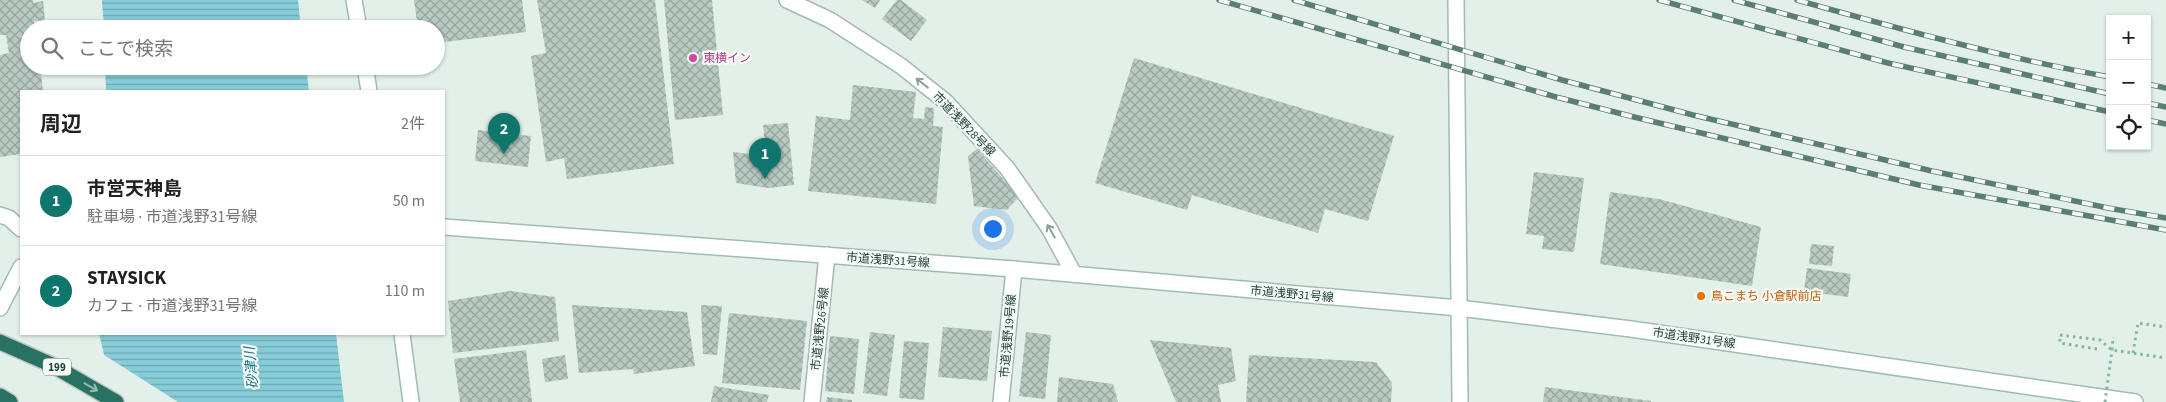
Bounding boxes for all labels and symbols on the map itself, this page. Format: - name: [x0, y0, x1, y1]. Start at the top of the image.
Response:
- place label: 東横イン: [703, 50, 751, 67]
- marker: 東横イン: [687, 52, 699, 64]
- one-way arrow: [916, 77, 929, 88]
- street label: 市道浅野28号線: [928, 88, 999, 160]
- pin: 2: [488, 113, 520, 154]
- pin: 1: [749, 138, 781, 179]
- your location: [980, 216, 1006, 242]
- one-way arrow: [1045, 225, 1055, 239]
- street label: 市道浅野31号線: [846, 249, 930, 272]
- street label: 市道浅野31号線: [1249, 282, 1335, 307]
- street label: 市道浅野26号線: [808, 286, 833, 372]
- place label: 鳥こまち 小倉駅前店: [1711, 288, 1821, 305]
- marker: 鳥こまち 小倉駅前店: [1695, 290, 1707, 302]
- street label: 市道浅野19号線: [996, 293, 1021, 379]
- street label: 市道浅野31号線: [1651, 324, 1737, 353]
- water label: 砂津川: [240, 344, 264, 390]
- road number: 199: [43, 358, 71, 376]
- one-way arrow: [83, 382, 97, 392]

